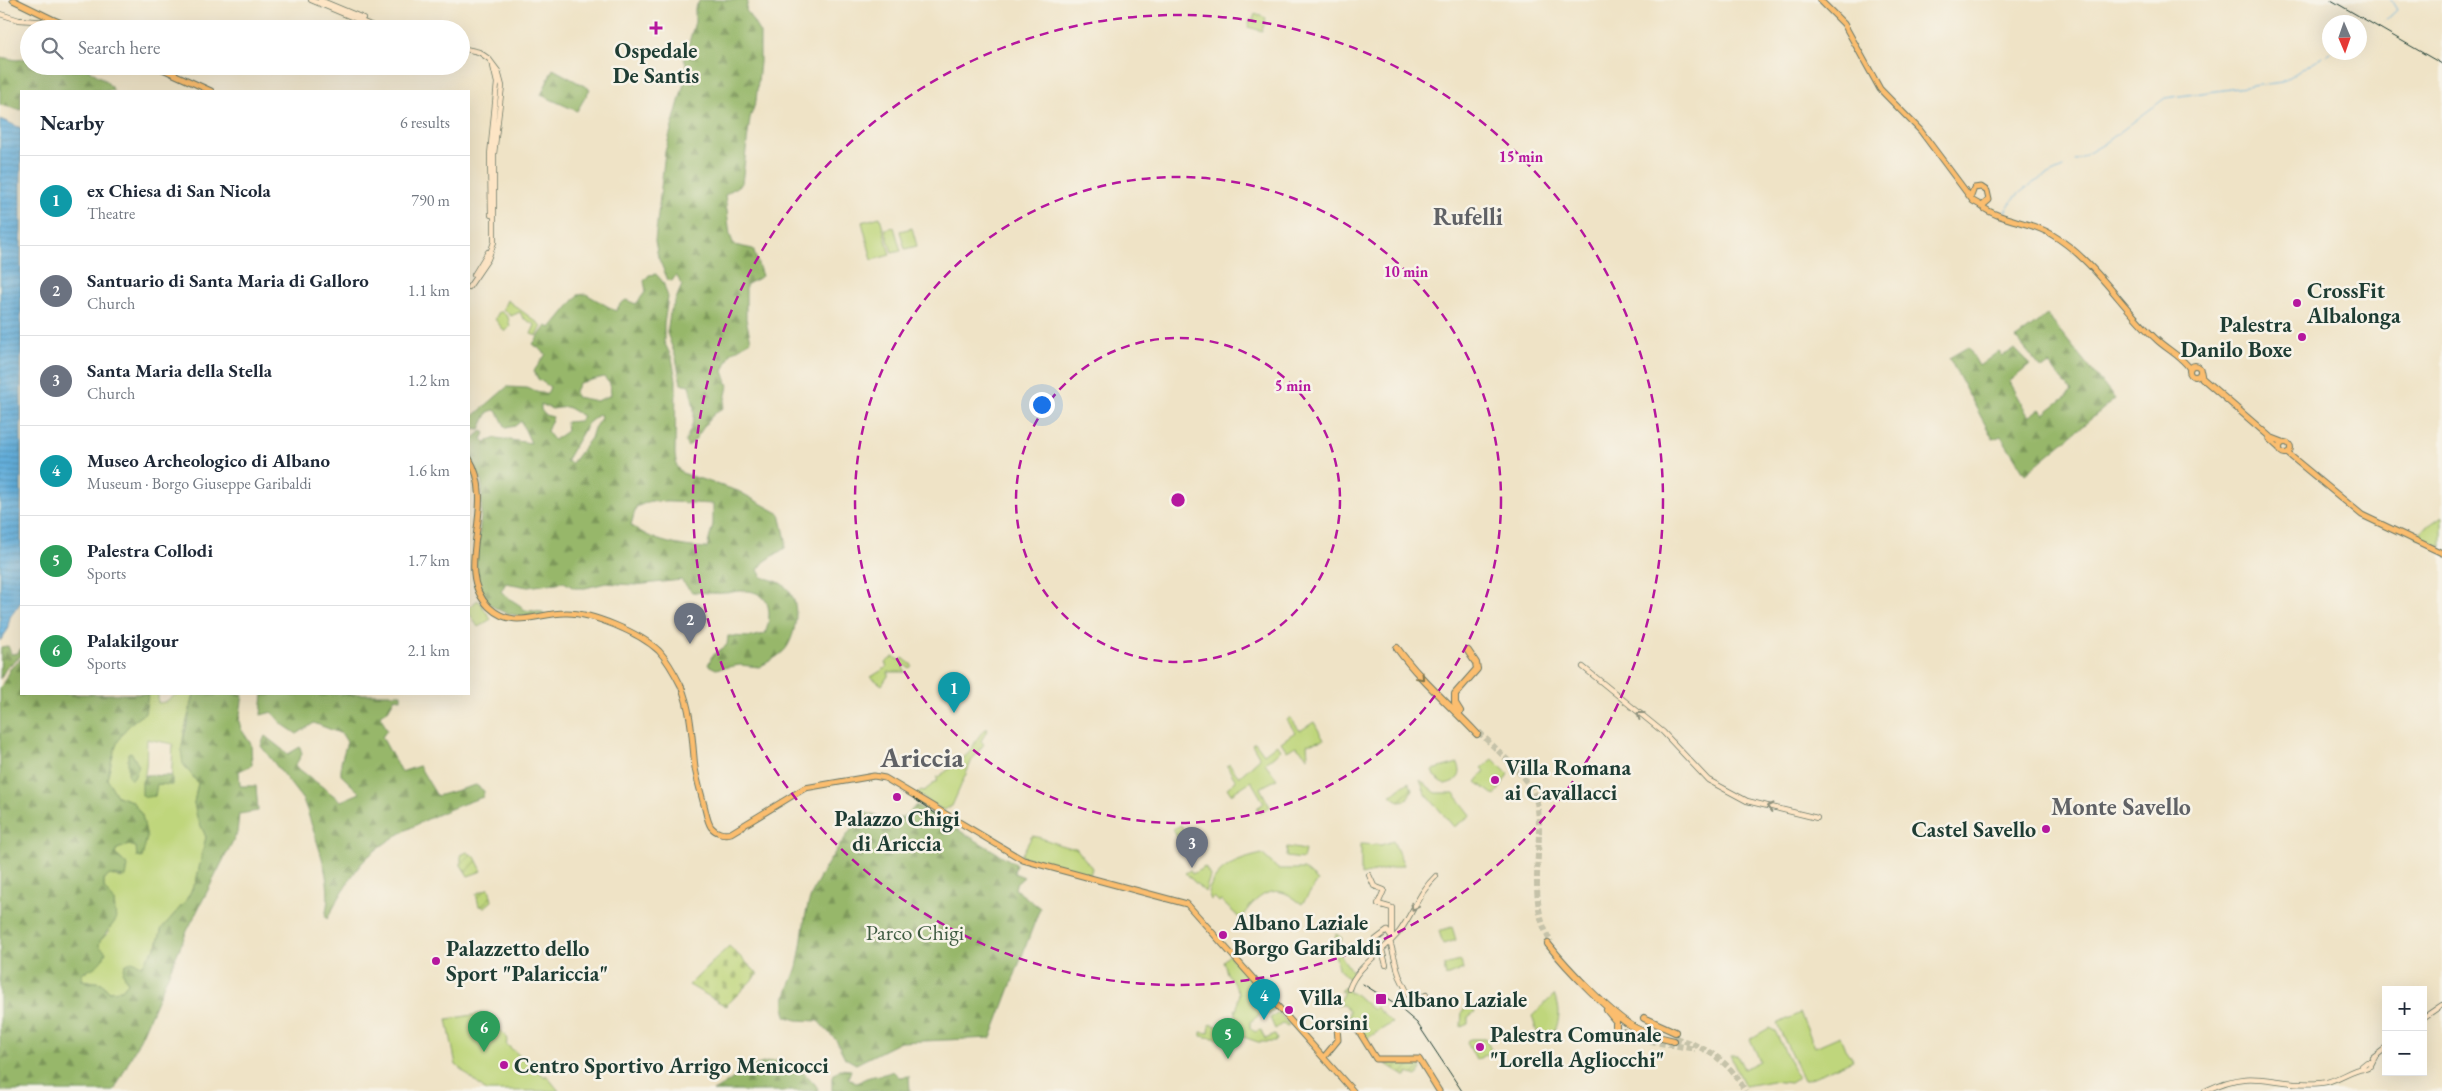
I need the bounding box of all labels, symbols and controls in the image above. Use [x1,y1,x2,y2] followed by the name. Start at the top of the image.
[2322,15,2367,60] north arrow
[20,20,470,75] search box
[649,21,663,35] marker: Ospedale De Santis
[38,34,66,62] icon: search
[78,35,160,60] text: Search here
[613,36,699,90] place label: Ospedale De Santis
[40,109,104,136] text: Nearby
[400,112,450,133] text: 6 results
[1499,147,1544,166] text: 15 min
[87,178,271,203] text: ex Chiesa di San Nicola
[52,190,60,211] text: 1
[411,190,450,211] text: 790 m
[1433,201,1503,232] district label: Rufelli
[87,203,135,224] text: Theatre
[1384,262,1429,281] text: 10 min
[87,268,369,293] text: Santuario di Santa Maria di Galloro
[2306,276,2401,330] place label: CrossFit Albalonga
[52,280,60,301] text: 2
[408,280,450,301] text: 1.1 km
[87,293,135,314] text: Church
[2291,297,2303,309] marker: CrossFit Albalonga
[2180,310,2292,364] place label: Palestra Danilo Boxe
[2296,331,2308,343] marker: Palestra Danilo Boxe
[87,358,272,383] text: Santa Maria della Stella
[52,370,60,391] text: 3
[408,370,450,391] text: 1.2 km
[1275,376,1312,395] text: 5 min
[87,383,135,404] text: Church
[1029,392,1055,418] your location
[87,448,330,473] text: Museo Archeologico di Albano
[52,460,60,481] text: 4
[408,460,450,481] text: 1.6 km
[87,473,311,494] text: Museum · Borgo Giuseppe Garibaldi
[1169,491,1187,509] centre of rings
[87,538,213,563] text: Palestra Collodi
[52,550,60,571] text: 5
[408,550,450,571] text: 1.7 km
[87,563,126,584] text: Sports
[674,603,706,644] pin: 2
[87,628,179,653] text: Palakilgour
[52,640,60,661] text: 6
[408,640,450,661] text: 2.1 km
[87,653,126,674] text: Sports
[1415,671,1424,680] one-way arrow
[938,672,970,713] pin: 1
[1636,712,1646,721] one-way arrow
[879,739,964,775] district label: Ariccia
[1505,753,1631,807] place label: Villa Romana ai Cavallacci
[1489,774,1501,786] marker: Villa Romana ai Cavallacci
[891,791,903,803] marker: Palazzo Chigi di Ariccia
[2051,791,2191,822] district label: Monte Savello
[1765,802,1774,813] one-way arrow
[834,804,960,858] place label: Palazzo Chigi di Ariccia
[1912,815,2036,844] place label: Castel Savello
[2040,823,2052,835] marker: Castel Savello
[1176,827,1208,868] pin: 3
[1410,901,1420,910] one-way arrow
[1232,908,1382,962] place label: Albano Laziale Borgo Garibaldi
[866,918,964,947] park label: Parco Chigi
[1217,929,1229,941] marker: Albano Laziale Borgo Garibaldi
[446,934,608,988] place label: Palazzetto dello Sport "Palariccia"
[430,955,442,967] marker: Palazzetto dello Sport "Palariccia"
[1248,979,1280,1020] pin: 4
[1299,983,1369,1037] place label: Villa Corsini
[1391,985,1527,1014] place label: Albano Laziale
[2382,986,2427,1076] map controls
[2382,986,2427,1031] button: +
[1374,992,1388,1006] marker: Albano Laziale
[1283,1004,1295,1016] marker: Villa Corsini
[468,1011,500,1052] pin: 6
[1212,1018,1244,1059] pin: 5
[1490,1020,1665,1074] place label: Palestra Comunale "Lorella Agliocchi"
[2382,1031,2427,1076] button: −
[1474,1041,1486,1053] marker: Palestra Comunale "Lorella Agliocchi"
[514,1051,829,1080] place label: Centro Sportivo Arrigo Menicocci
[498,1059,510,1071] marker: Centro Sportivo Arrigo Menicocci

